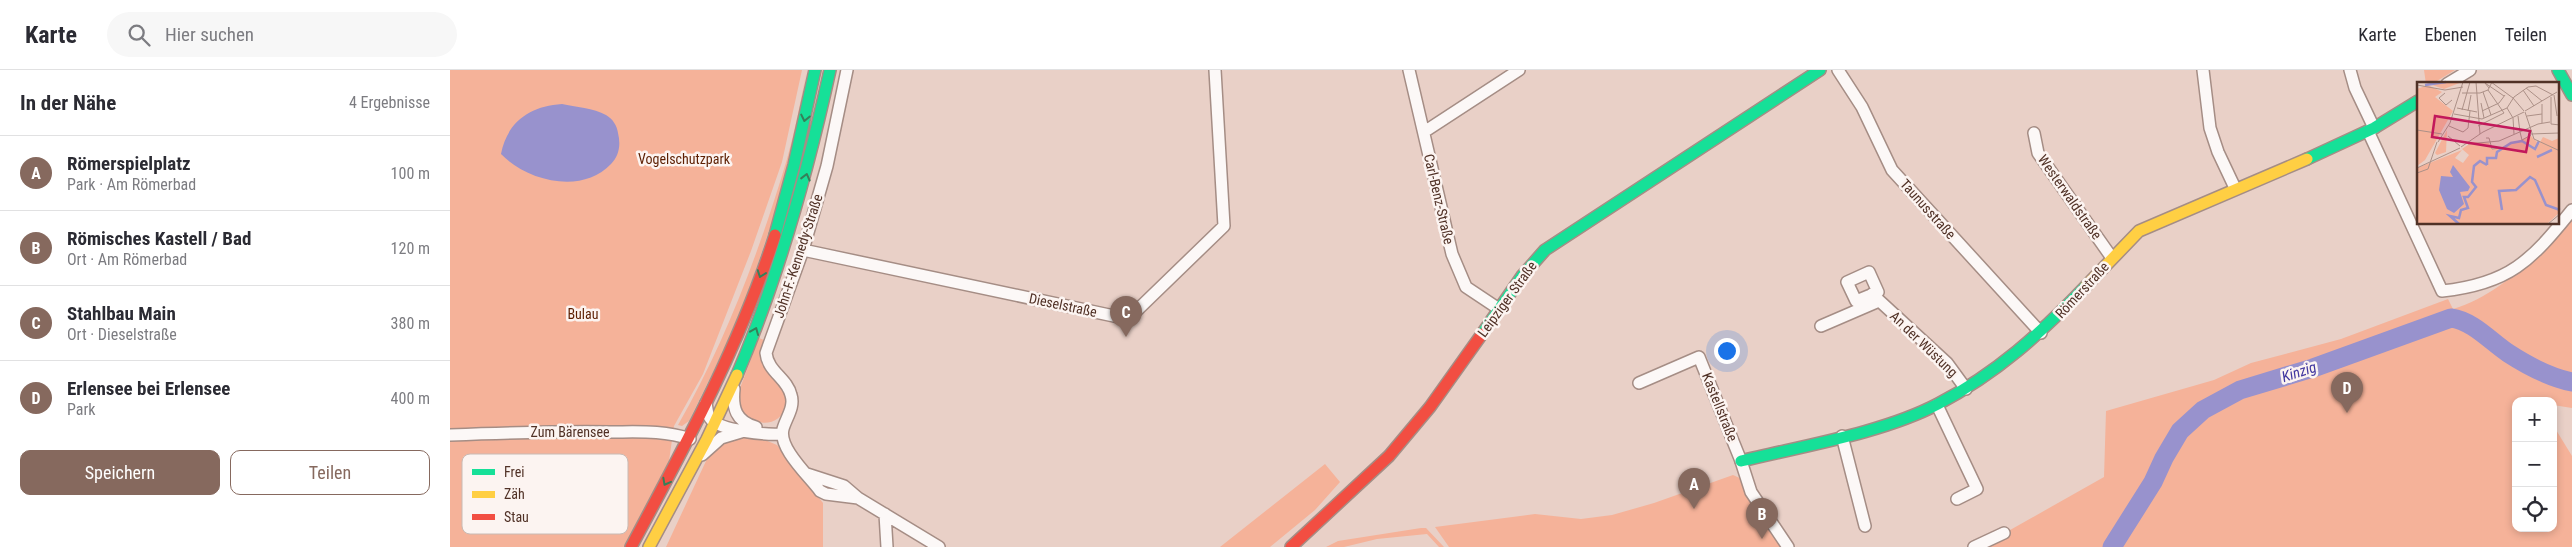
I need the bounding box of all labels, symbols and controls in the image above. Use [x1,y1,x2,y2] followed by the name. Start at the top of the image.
[107,12,457,57] search box
[25,21,77,49] text: Karte
[125,21,153,49] icon: search
[165,23,254,46] text: Hier suchen
[2358,24,2397,45] text: Karte
[2425,24,2477,45] text: Ebenen
[2505,24,2547,45] text: Teilen
[2417,82,2560,225] inset map
[20,91,116,115] text: In der Nähe
[349,93,430,112] text: 4 Ergebnisse
[801,113,811,122] one-way arrow
[638,151,731,167] park label: Vogelschutzpark
[67,152,191,175] text: Römerspielplatz
[1421,152,1457,246] street label: Carl-Benz-Straße
[2035,152,2105,243] street label: Westerwaldstraße
[31,164,41,183] text: A
[391,164,430,183] text: 100 m
[800,173,811,182] one-way arrow
[67,175,196,194] text: Park · Am Römerbad
[1897,176,1959,243] street label: Taunusstraße
[770,192,826,320] street label: John-F.-Kennedy-Straße
[67,227,251,250] text: Römisches Kastell / Bad
[32,239,40,258] text: B
[391,239,430,258] text: 120 m
[67,250,187,269] text: Ort · Am Römerbad
[1474,258,1540,340] street label: Leipziger Straße
[2052,258,2112,321] street label: Römerstraße
[757,269,767,278] one-way arrow
[1028,290,1099,320] street label: Dieselstraße
[1110,296,1142,337] pin: C
[67,302,176,325] text: Stahlbau Main
[567,306,599,322] park label: Bulau
[1887,308,1961,380] street label: An der Wüstung
[31,314,41,333] text: C
[391,314,430,333] text: 380 m
[67,325,177,344] text: Ort · Dieselstraße
[749,327,759,336] one-way arrow
[1714,338,1740,364] your location
[2279,358,2319,386] water label: Kinzig
[1699,370,1741,444] street label: Kastellstraße
[2331,372,2363,413] pin: D
[67,377,230,400] text: Erlensee bei Erlensee
[31,389,41,408] text: D
[391,389,430,408] text: 400 m
[2512,397,2557,532] map controls
[2512,397,2557,442] button: +
[67,400,96,419] text: Park
[530,424,610,440] street label: Zum Bärensee
[2512,442,2557,487] button: −
[20,450,220,495] button: Speichern
[230,450,430,495] button: Teilen
[462,454,628,534] legend
[504,464,524,480] text: Frei
[1678,468,1710,509] pin: A
[663,477,673,486] one-way arrow
[504,486,525,502] text: Zäh
[2512,487,2557,532] button: locate
[1746,498,1778,539] pin: B
[504,509,529,525] text: Stau

